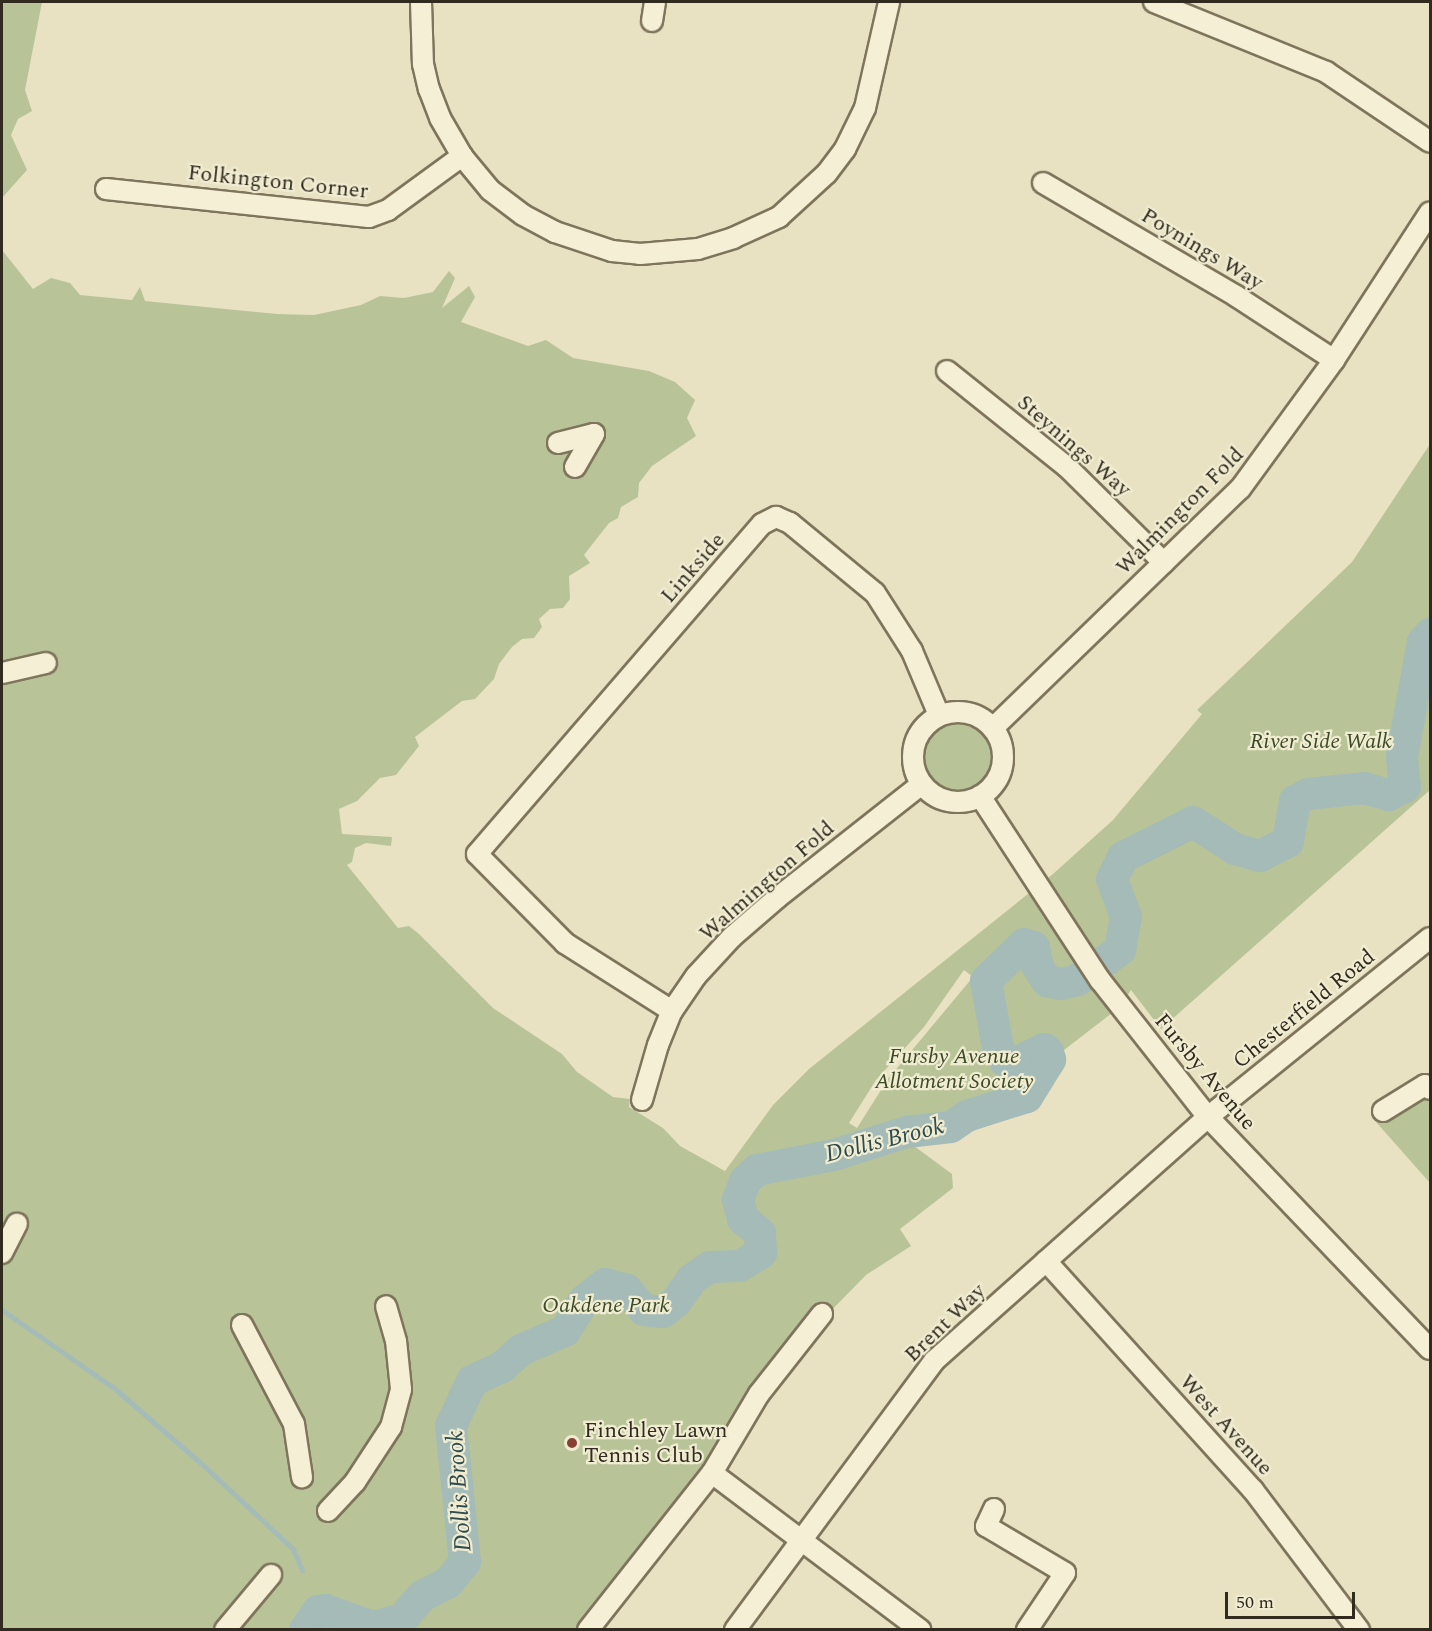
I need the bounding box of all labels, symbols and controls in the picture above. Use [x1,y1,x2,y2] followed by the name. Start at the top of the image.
[186,159,370,205] street label: Folkington Corner
[1136,202,1268,296] street label: Poynings Way
[1012,389,1136,503] street label: Steynings Way
[1111,442,1249,580] street label: Walmington Fold
[655,527,731,609] street label: Linkside
[1250,729,1392,755] park label: River Side Walk
[694,815,840,947] street label: Walmington Fold
[1228,944,1380,1074] street label: Chesterfield Road
[1148,1008,1262,1136] street label: Fursby Avenue
[875,1043,1033,1094] park label: Fursby Avenue Allotment Society
[823,1112,947,1170] water label: Dollis Brook
[899,1278,991,1368] street label: Brent Way
[542,1293,670,1319] park label: Oakdene Park
[1174,1369,1278,1481] street label: West Avenue
[584,1417,728,1468] place label: Finchley Lawn Tennis Club
[441,1429,479,1553] water label: Dollis Brook
[565,1436,579,1450] marker: Finchley Lawn Tennis Club
[1228,1580,1358,1618] scale bar
[1236,1589,1274,1616] text: 50 m

